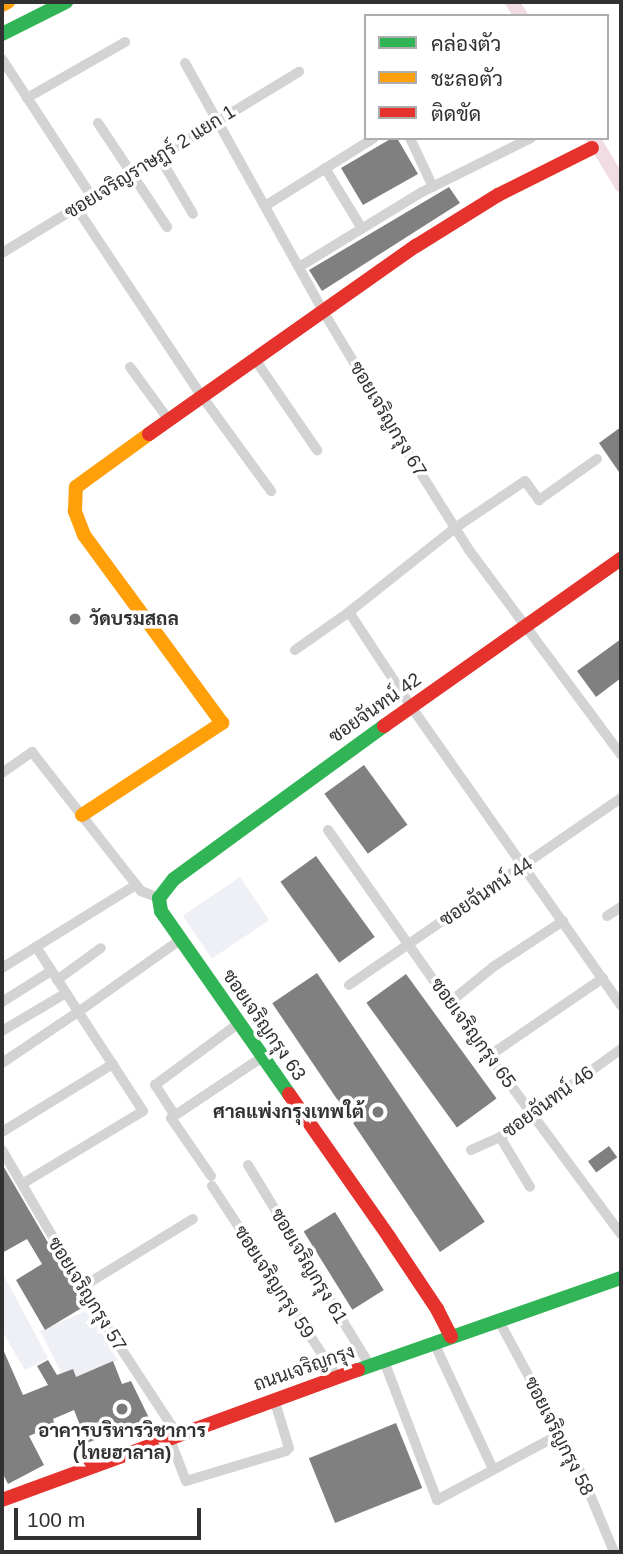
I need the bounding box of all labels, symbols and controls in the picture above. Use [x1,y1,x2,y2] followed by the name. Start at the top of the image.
[364,14,609,140] legend
[431,32,501,55] text: คล่องตัว
[431,67,503,90] text: ชะลอตัว
[60,100,240,224] street label: ซอยเจริญราษฎร์ 2 แยก 1
[431,102,481,125] text: ติดขัด
[345,357,431,481] street label: ซอยเจริญกรุง 67
[89,608,179,630] place label: วัดบรมสถล
[67,611,83,627] marker: วัดบรมสถล
[324,668,426,748] street label: ซอยจันทน์ 42
[435,853,537,931] street label: ซอยจันทน์ 44
[217,965,311,1085] street label: ซอยเจริญกรุง 63
[425,974,521,1092] street label: ซอยเจริญกรุง 65
[498,1061,598,1143] street label: ซอยจันทน์ 46
[213,1101,364,1123] place label: ศาลแพ่งกรุงเทพใต้
[370,1104,386,1120] marker: ศาลแพ่งกรุงเทพใต้
[266,1204,352,1328] street label: ซอยเจริญกรุง 61
[229,1221,319,1343] street label: ซอยเจริญกรุง 59
[43,1233,131,1355] street label: ซอยเจริญกรุง 57
[250,1340,358,1396] street label: ถนนเจริญกรุง
[519,1373,599,1499] street label: ซอยเจริญกรุง 58
[114,1401,130,1417] marker: อาคารบริหารวิชาการ (ไทยฮาลาล)
[38,1420,206,1464] place label: อาคารบริหารวิชาการ (ไทยฮาลาล)
[18,1494,205,1538] scale bar
[27,1508,85,1531] text: 100 m

